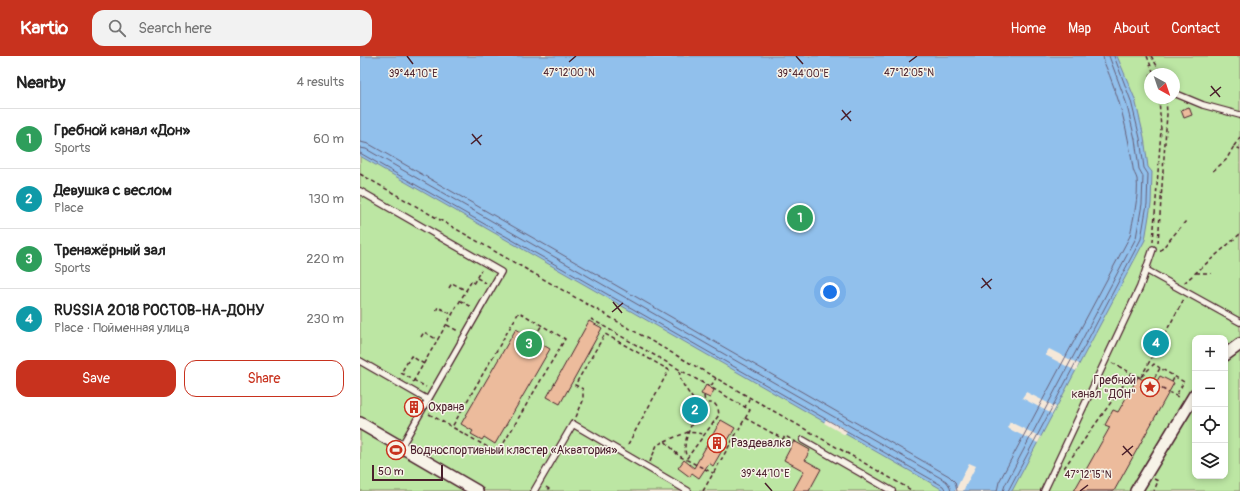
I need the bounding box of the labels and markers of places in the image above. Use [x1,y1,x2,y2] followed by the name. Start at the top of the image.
[787,203,813,233] pin: 1
[1143,328,1169,358] pin: 4
[516,329,542,359] pin: 3
[1072,373,1136,402] place label: Гребной канал "ДОН"
[1139,376,1161,398] place icon: Гребной канал "ДОН"
[682,395,708,425] pin: 2
[403,396,425,418] building icon: Охрана
[428,400,465,415] place label: Охрана
[706,432,728,454] building icon: Раздевалка
[731,436,791,451] place label: Раздевалка
[385,439,407,461] sports icon: Водноспортивный кластер «Акватория»
[410,443,617,458] place label: Водноспортивный кластер «Акватория»

